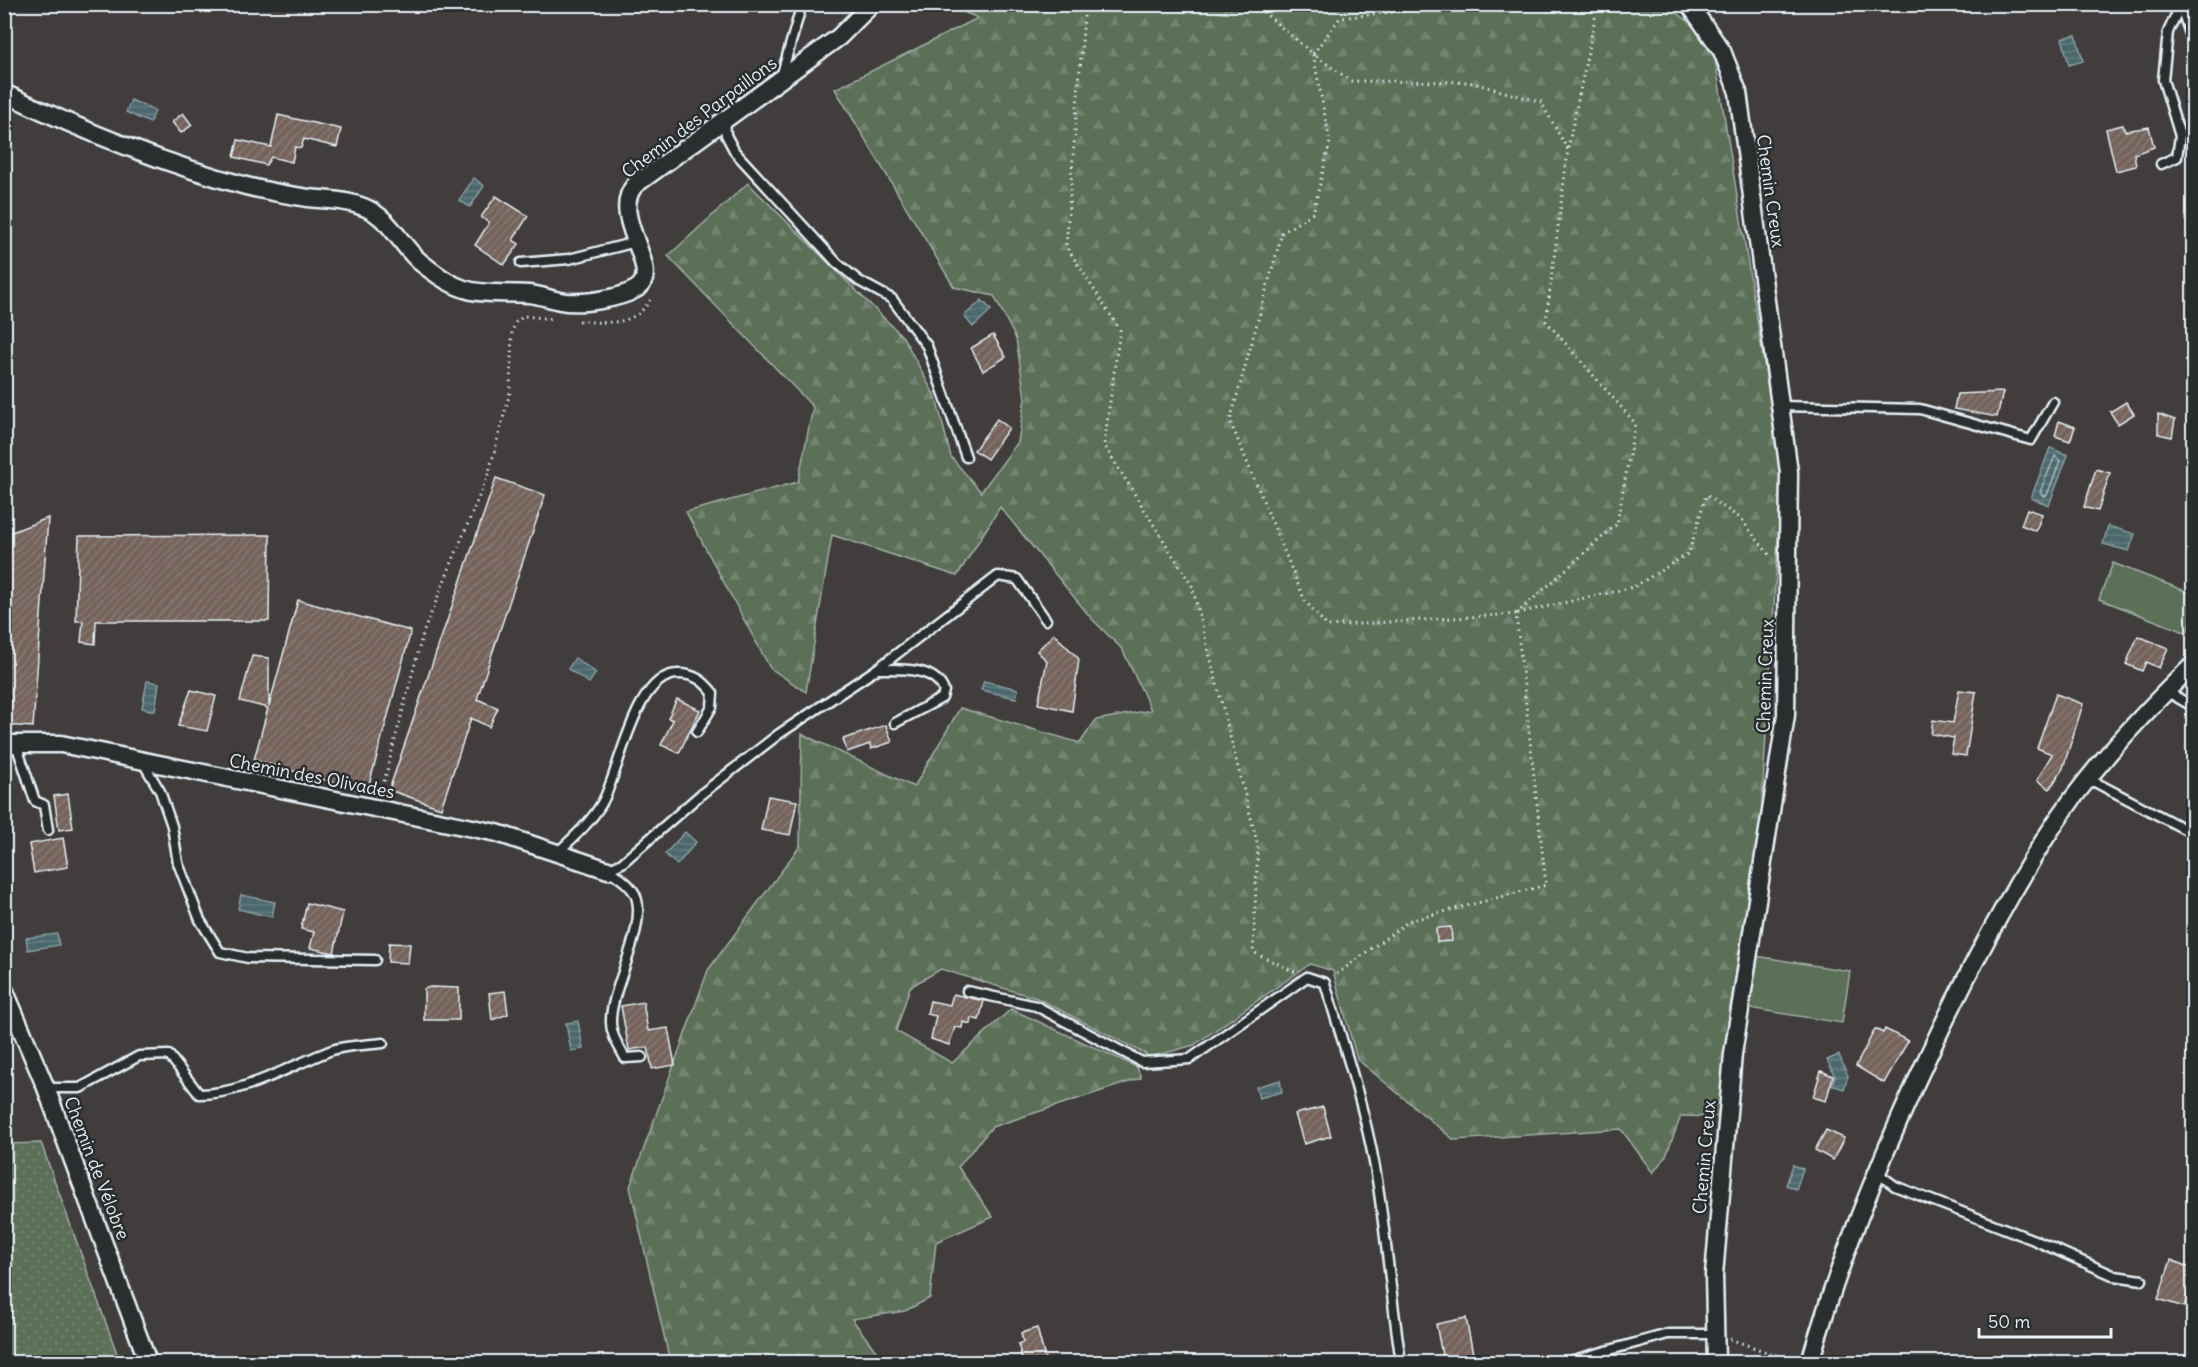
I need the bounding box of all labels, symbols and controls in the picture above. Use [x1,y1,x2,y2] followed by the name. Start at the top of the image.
[617,51,781,183] street label: Chemin des Parpaillons
[1752,133,1790,249] street label: Chemin Creux
[1752,618,1778,733] street label: Chemin Creux
[227,749,397,803] street label: Chemin des Olivades
[59,1093,135,1243] street label: Chemin de Vélobre
[1688,1099,1720,1215] street label: Chemin Creux
[1979,1301,2111,1339] scale bar
[1988,1310,2030,1333] text: 50 m

